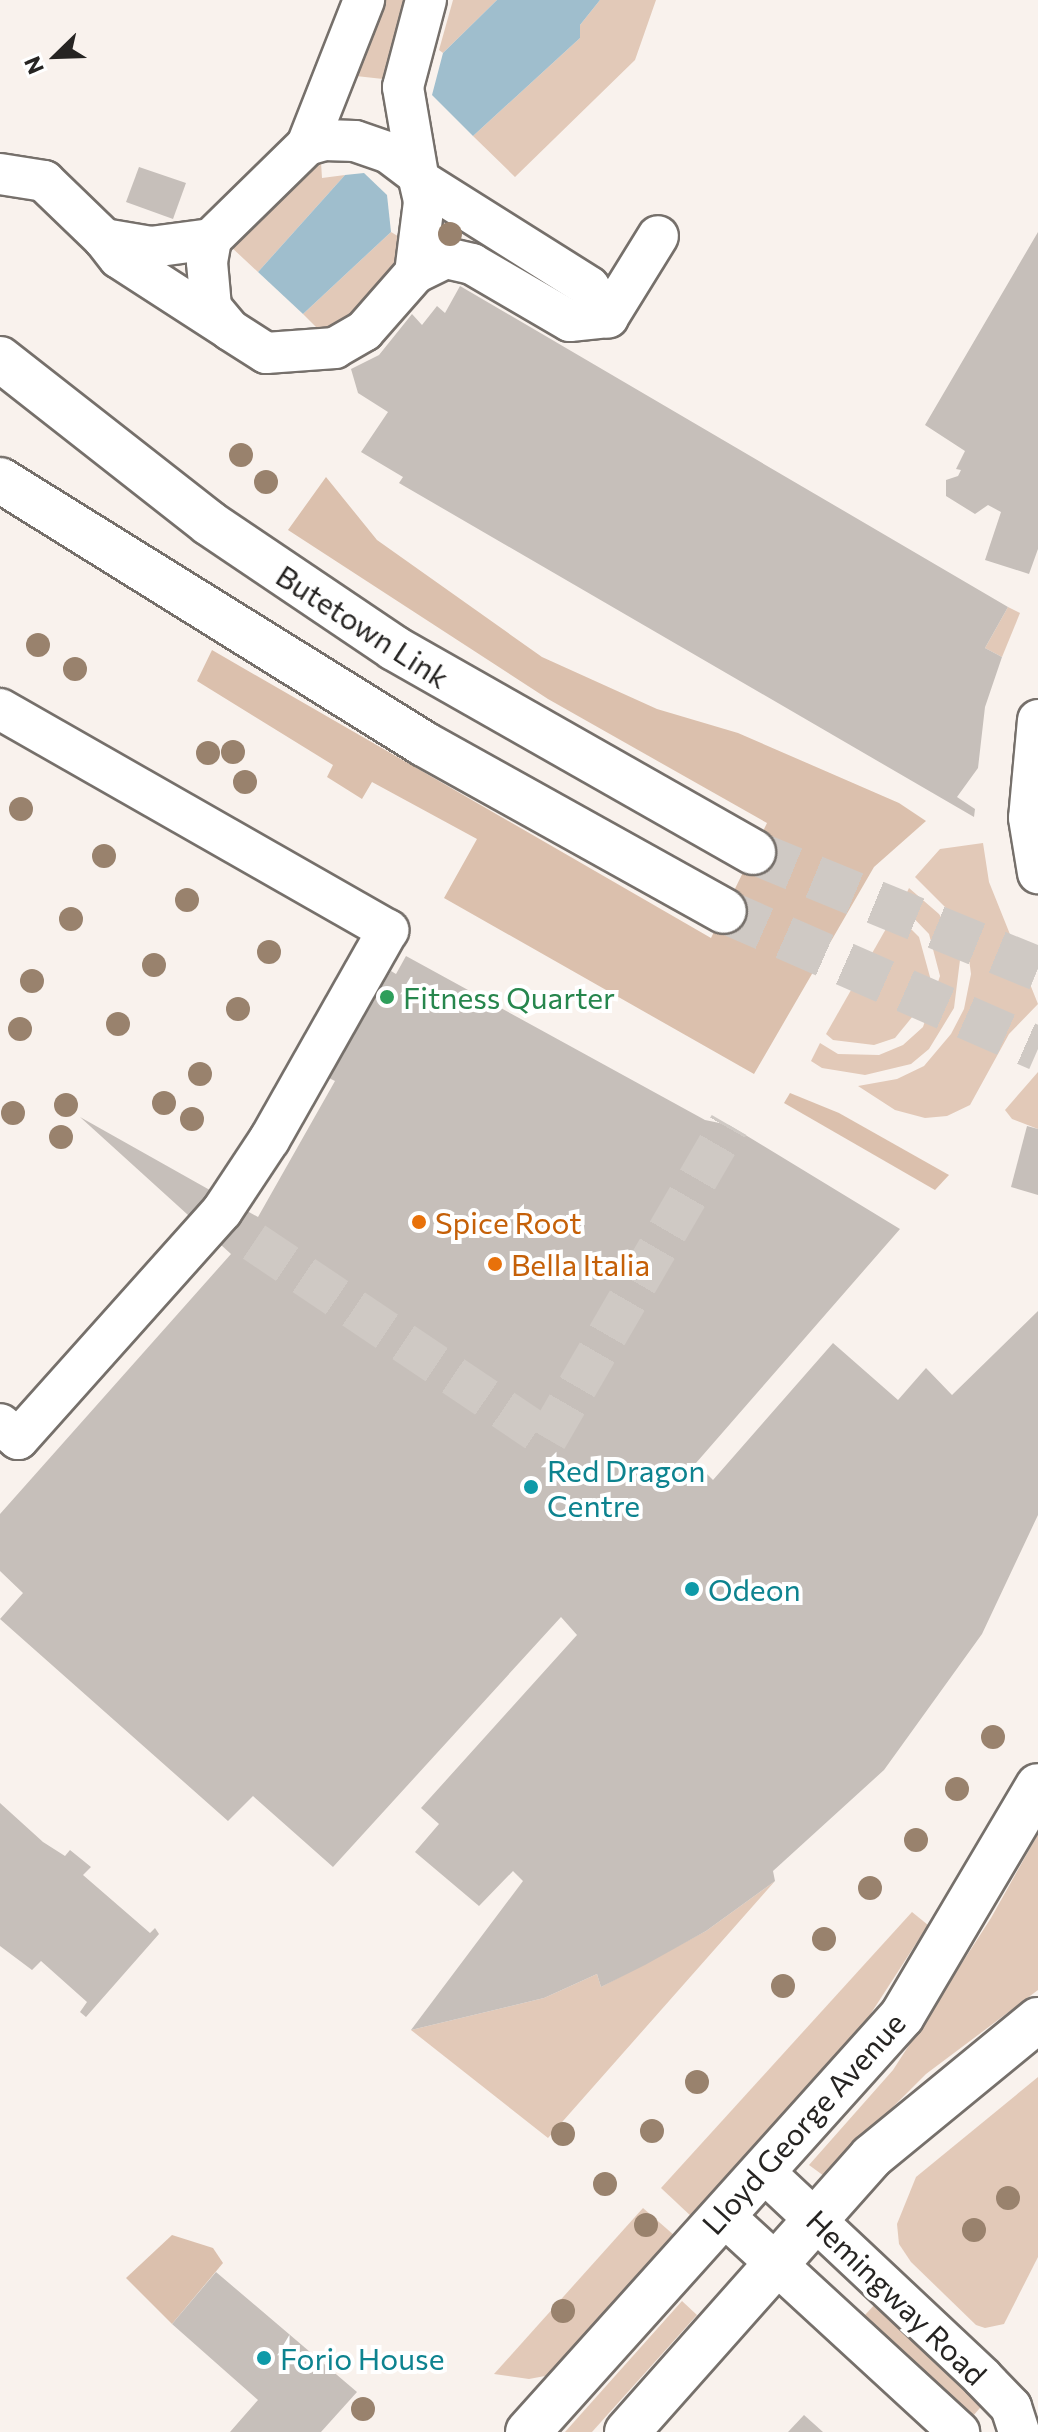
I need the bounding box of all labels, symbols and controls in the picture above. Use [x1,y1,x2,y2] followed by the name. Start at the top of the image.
[16,16,96,96] north arrow
[18,53,49,78] text: N
[270,557,456,695] street label: Butetown Link
[403,979,615,1015] place label: Fitness Quarter
[378,988,396,1006] marker: Fitness Quarter
[435,1204,582,1240] place label: Spice Root
[410,1213,428,1231] marker: Spice Root
[511,1246,650,1282] place label: Bella Italia
[486,1255,504,1273] marker: Bella Italia
[547,1452,706,1522] place label: Red Dragon Centre
[522,1478,540,1496] marker: Red Dragon Centre
[708,1571,801,1607] place label: Odeon
[683,1580,701,1598] marker: Odeon
[694,2005,912,2241] street label: Lloyd George Avenue
[800,2202,994,2392] street label: Hemingway Road
[280,2340,444,2376] place label: Forio House
[255,2349,273,2367] marker: Forio House

